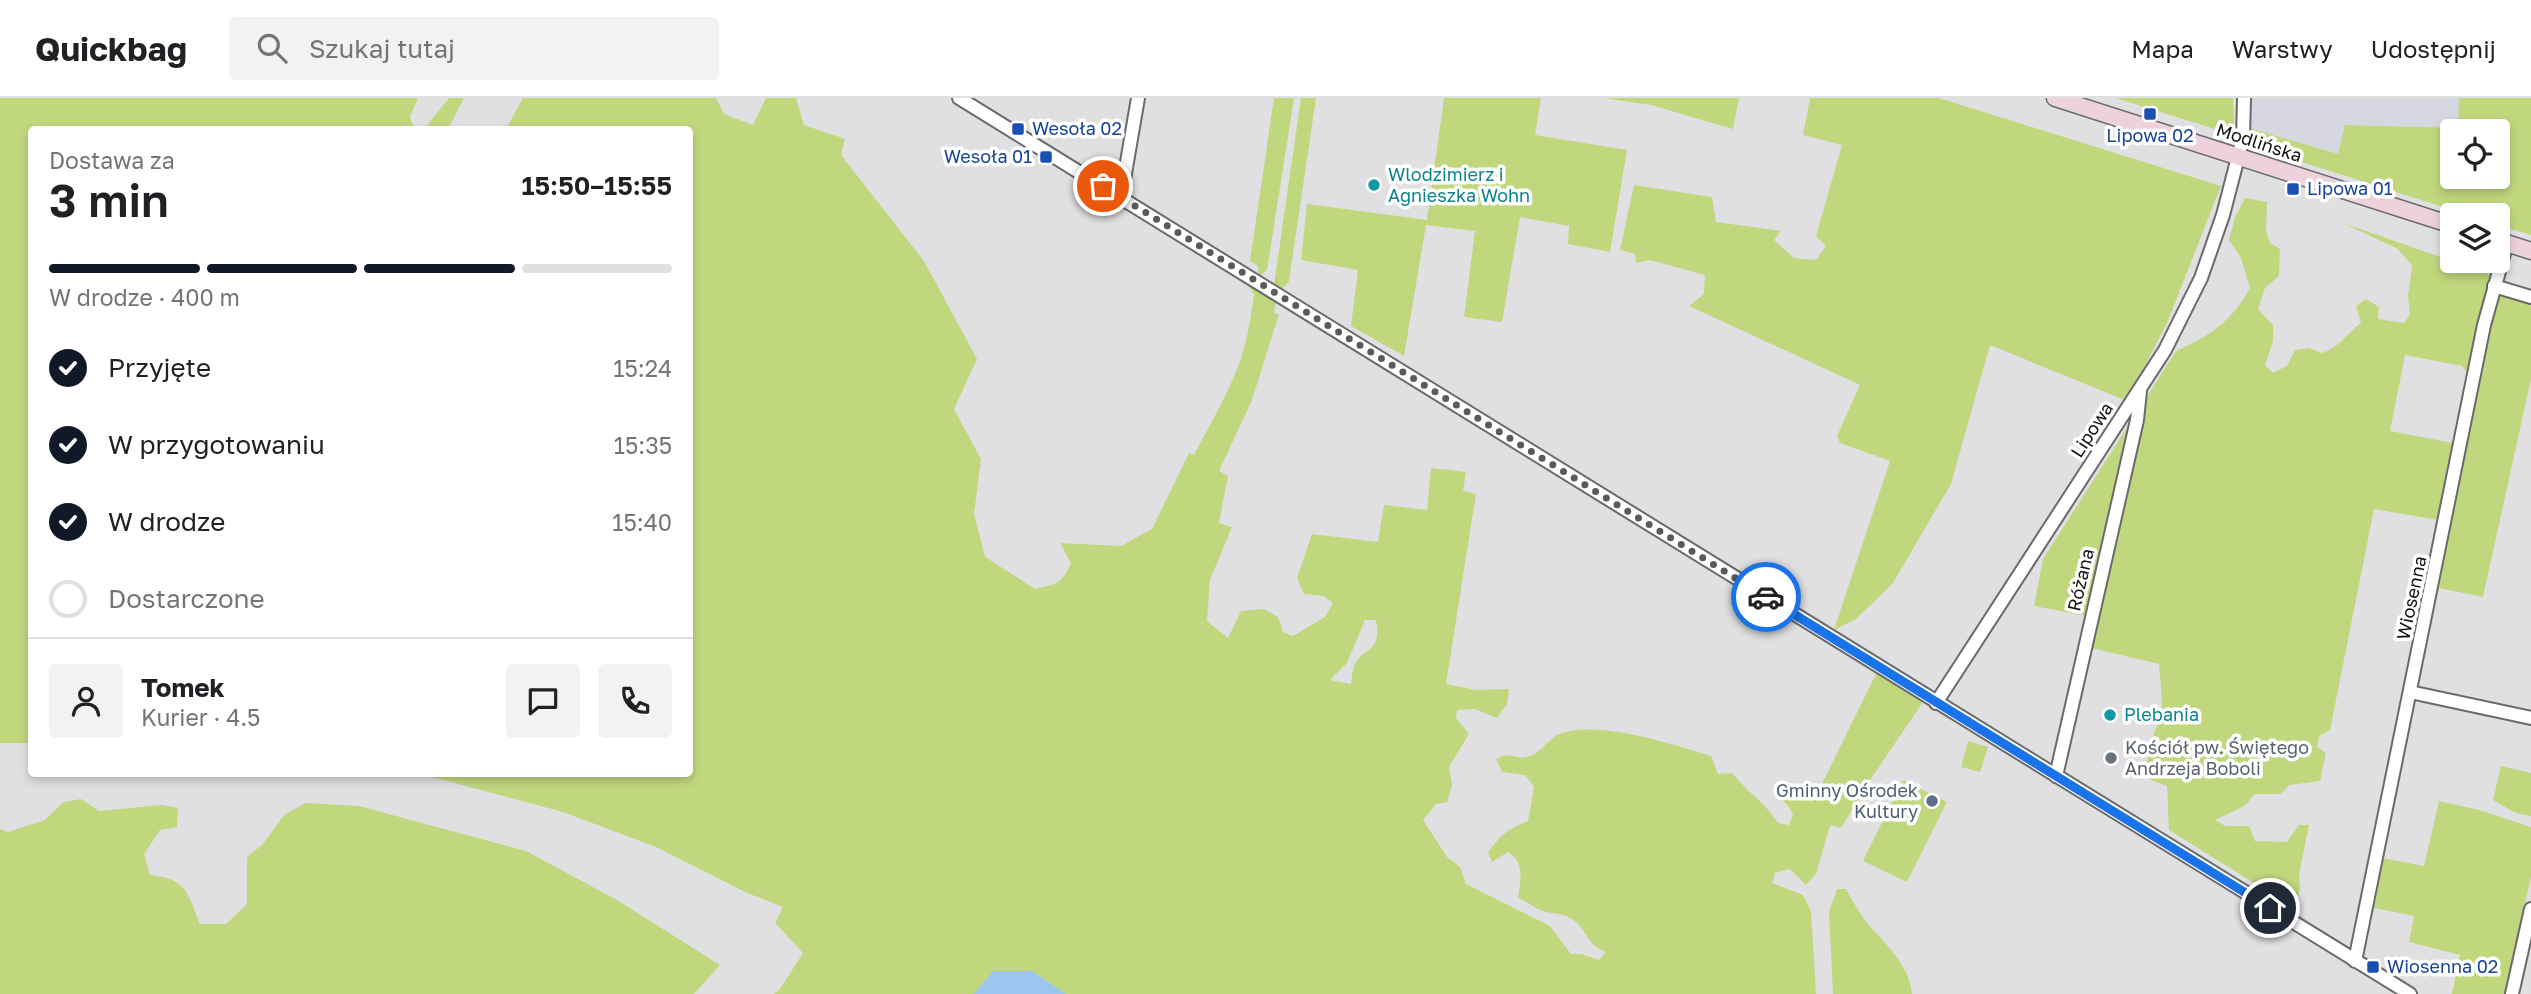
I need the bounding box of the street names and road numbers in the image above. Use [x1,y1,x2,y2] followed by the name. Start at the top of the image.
[2214,118,2305,166] street label: Modlińska
[2065,398,2117,461] street label: Lipowa
[2062,546,2098,613] street label: Różana
[2391,554,2431,642] street label: Wiosenna

